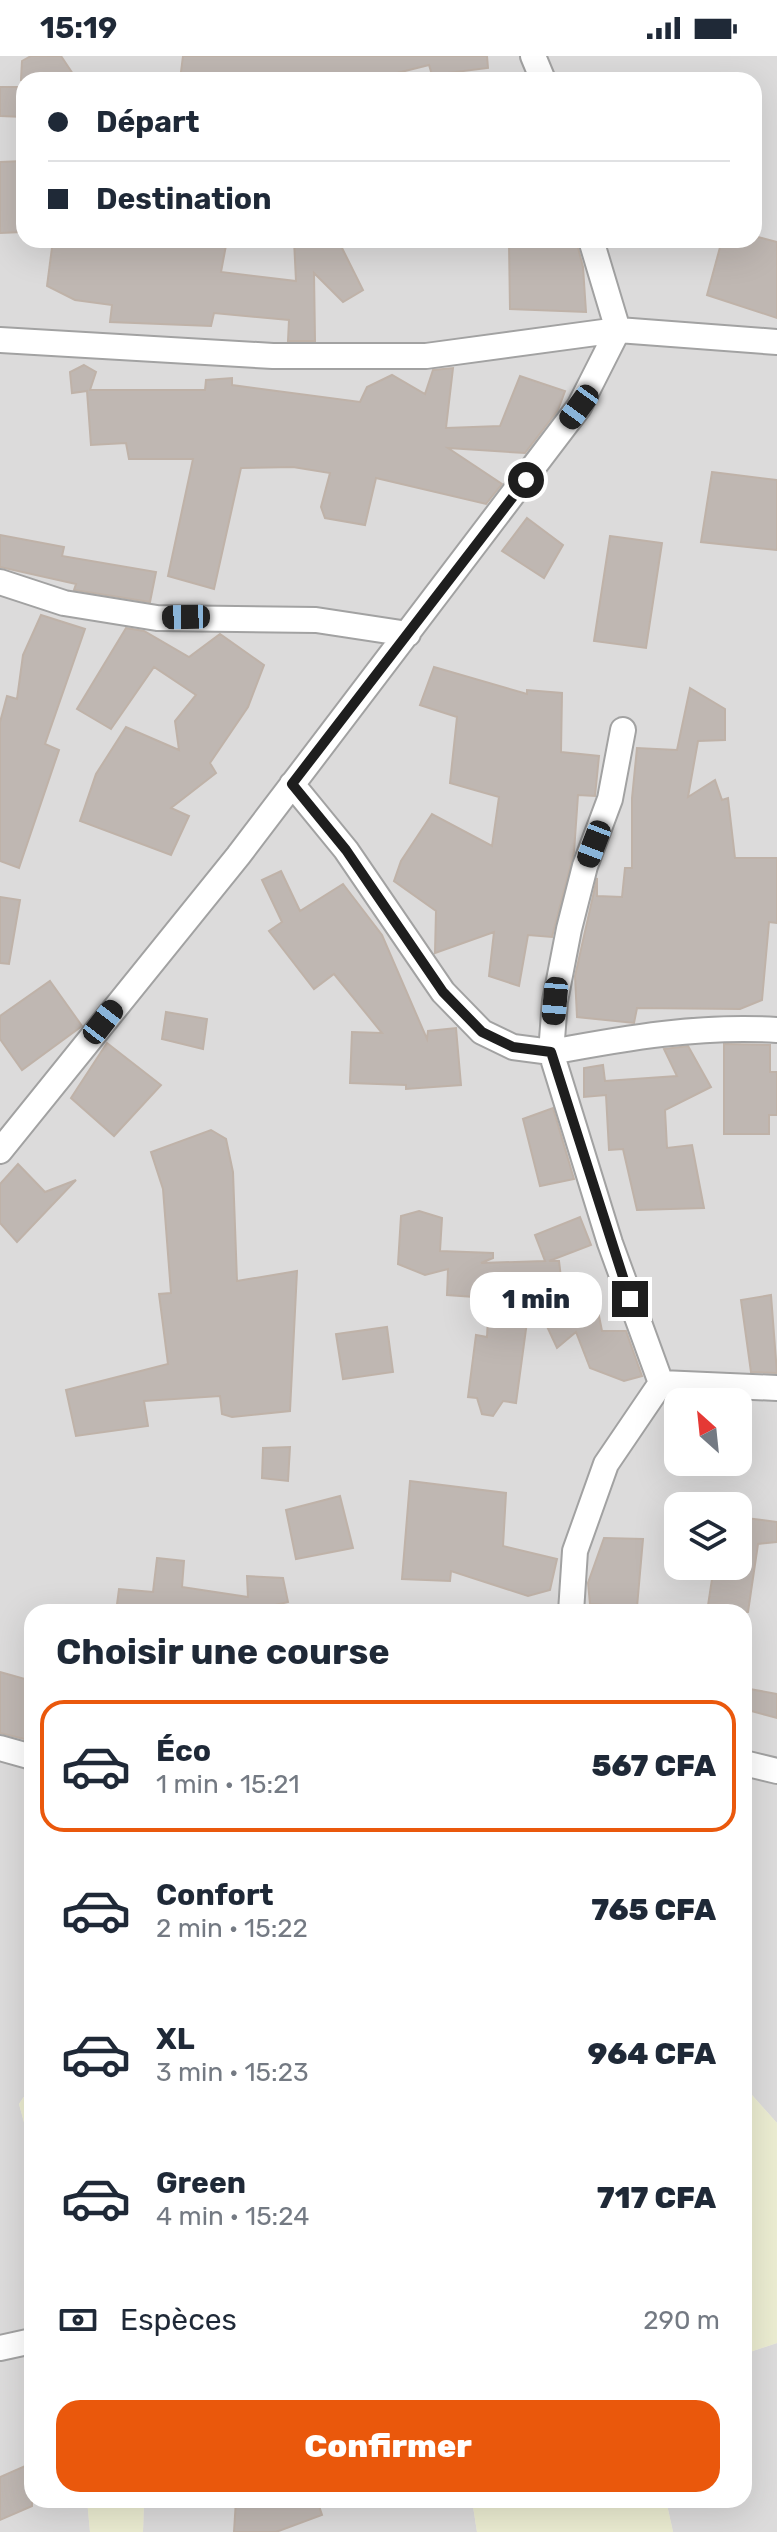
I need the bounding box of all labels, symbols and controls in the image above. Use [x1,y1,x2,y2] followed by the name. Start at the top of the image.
[40,10,117,46] text: 15:19
[96,104,200,140] text: Départ
[96,181,271,217] text: Destination
[555,381,603,433] car
[508,462,544,498] route start
[162,605,210,629] car
[574,817,614,871] car
[541,976,569,1026] car
[79,996,127,1048] car
[470,1271,602,1327] callout: 1 min
[612,1281,648,1317] route end
[502,1284,570,1315] text: 1 min
[664,1388,752,1476] north arrow
[664,1388,752,1580] map controls
[664,1492,752,1580] button: layers
[56,1630,390,1673] text: Choisir une course
[60,1730,132,1802] icon: car
[156,1733,211,1769] text: Éco
[591,1748,716,1784] text: 567 CFA
[156,1769,300,1800] text: 1 min · 15:21
[60,1874,132,1946] icon: car
[156,1877,274,1913] text: Confort
[591,1892,716,1928] text: 765 CFA
[156,1913,308,1944] text: 2 min · 15:22
[60,2018,132,2090] icon: car
[156,2021,195,2057] text: XL
[587,2036,716,2072] text: 964 CFA
[156,2057,309,2088] text: 3 min · 15:23
[60,2162,132,2234] icon: car
[156,2165,246,2201] text: Green
[597,2180,716,2216] text: 717 CFA
[156,2201,309,2232] text: 4 min · 15:24
[56,2298,100,2342] icon: cash
[120,2302,237,2338] text: Espèces
[643,2305,720,2336] text: 290 m
[56,2400,720,2492] button: Confirmer

